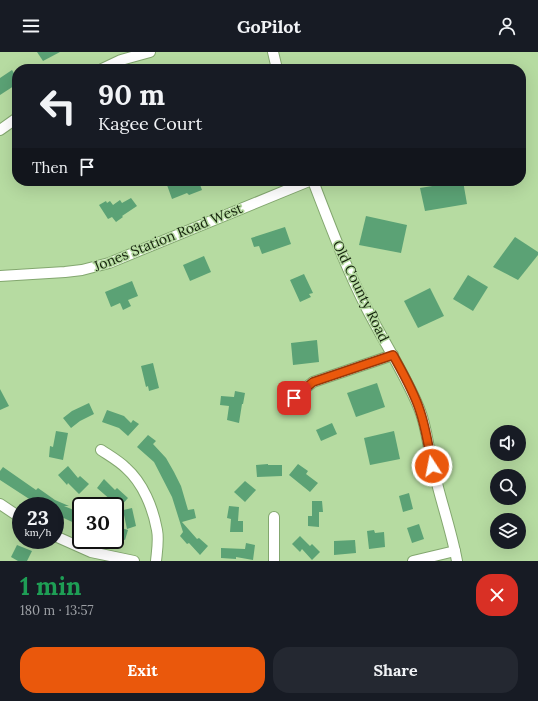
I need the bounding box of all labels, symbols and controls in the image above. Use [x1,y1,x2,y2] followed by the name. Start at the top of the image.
[20,15,42,37] icon: menu
[237,15,301,38] text: GoPilot
[496,15,518,37] icon: person
[98,77,165,113] text: 90 m
[32,80,84,132] icon: left
[98,112,202,135] text: Kagee Court
[76,156,98,178] icon: arrive
[32,158,68,177] text: Then
[90,199,246,275] street label: Jones Station Road West
[329,237,393,345] street label: Old County Road
[277,381,311,415] pin
[283,387,305,409] icon: arrive
[490,425,526,549] map controls
[490,425,526,461] button: sound
[411,445,453,487] position arrow
[490,469,526,505] button: search
[72,497,124,549] speed limit sign: 30
[27,505,49,530] text: 23
[490,513,526,549] button: layers
[24,526,52,539] text: km/h
[20,571,81,602] text: 1 min
[476,574,518,616] button: close
[20,602,94,619] text: 180 m · 13:57
[20,647,265,693] button: Exit
[273,647,518,693] button: Share

